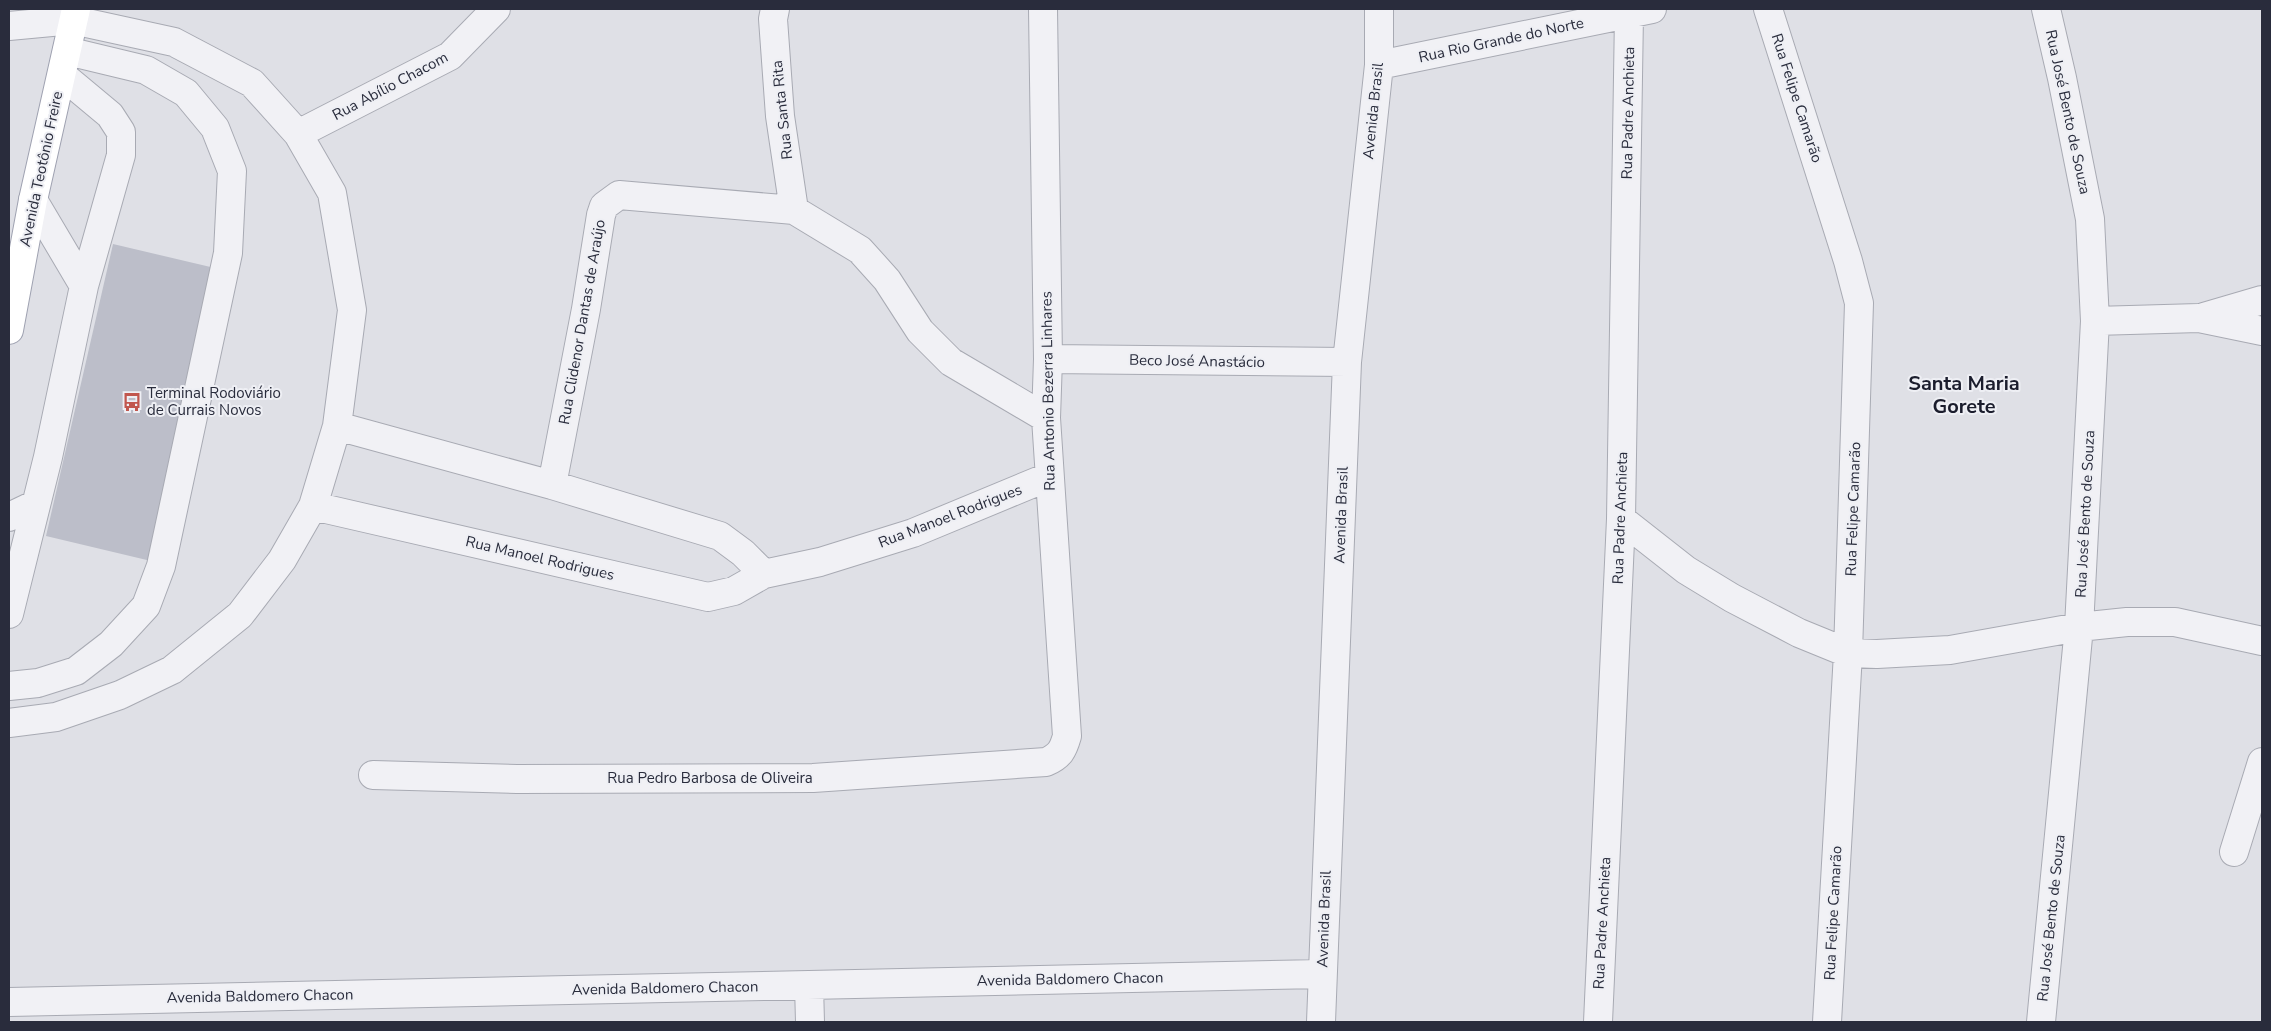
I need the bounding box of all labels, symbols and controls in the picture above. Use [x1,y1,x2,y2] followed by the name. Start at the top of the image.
[1417,13,1586,67] street label: Rua Rio Grande do Norte
[2041,28,2095,196] street label: Rua José Bento de Souza
[1767,31,1827,165] street label: Rua Felipe Camarão
[1617,46,1639,180] street label: Rua Padre Anchieta
[329,47,451,125] street label: Rua Abílio Chacom
[767,59,797,161] street label: Rua Santa Rita
[1358,61,1388,160] street label: Avenida Brasil
[15,89,67,249] street label: Avenida Teotônio Freire
[554,218,610,426] street label: Rua Clidenor Dantas de Araújo
[1036,291,1060,491] street label: Rua Antonio Bezerra Linhares
[1129,350,1265,372] street label: Beco José Anastácio
[1908,370,2020,420] district label: Santa Maria Gorete
[147,383,281,420] place label: Terminal Rodoviário de Currais Novos
[121,391,143,413] bus stop icon: Terminal Rodoviário de Currais Novos
[2071,430,2099,598] street label: Rua José Bento de Souza
[1841,441,1865,577] street label: Rua Felipe Camarão
[1608,451,1632,585] street label: Rua Padre Anchieta
[1329,466,1353,564] street label: Avenida Brasil
[875,479,1025,553] street label: Rua Manoel Rodrigues
[464,531,616,585] street label: Rua Manoel Rodrigues
[607,768,813,788] street label: Rua Pedro Barbosa de Oliveira
[2032,833,2070,1003] street label: Rua José Bento de Souza
[1819,845,1847,981] street label: Rua Felipe Camarão
[1589,856,1615,990] street label: Rua Padre Anchieta
[1312,870,1336,968] street label: Avenida Brasil
[976,967,1164,991] street label: Avenida Baldomero Chacon
[571,976,759,1000] street label: Avenida Baldomero Chacon
[166,984,354,1008] street label: Avenida Baldomero Chacon

